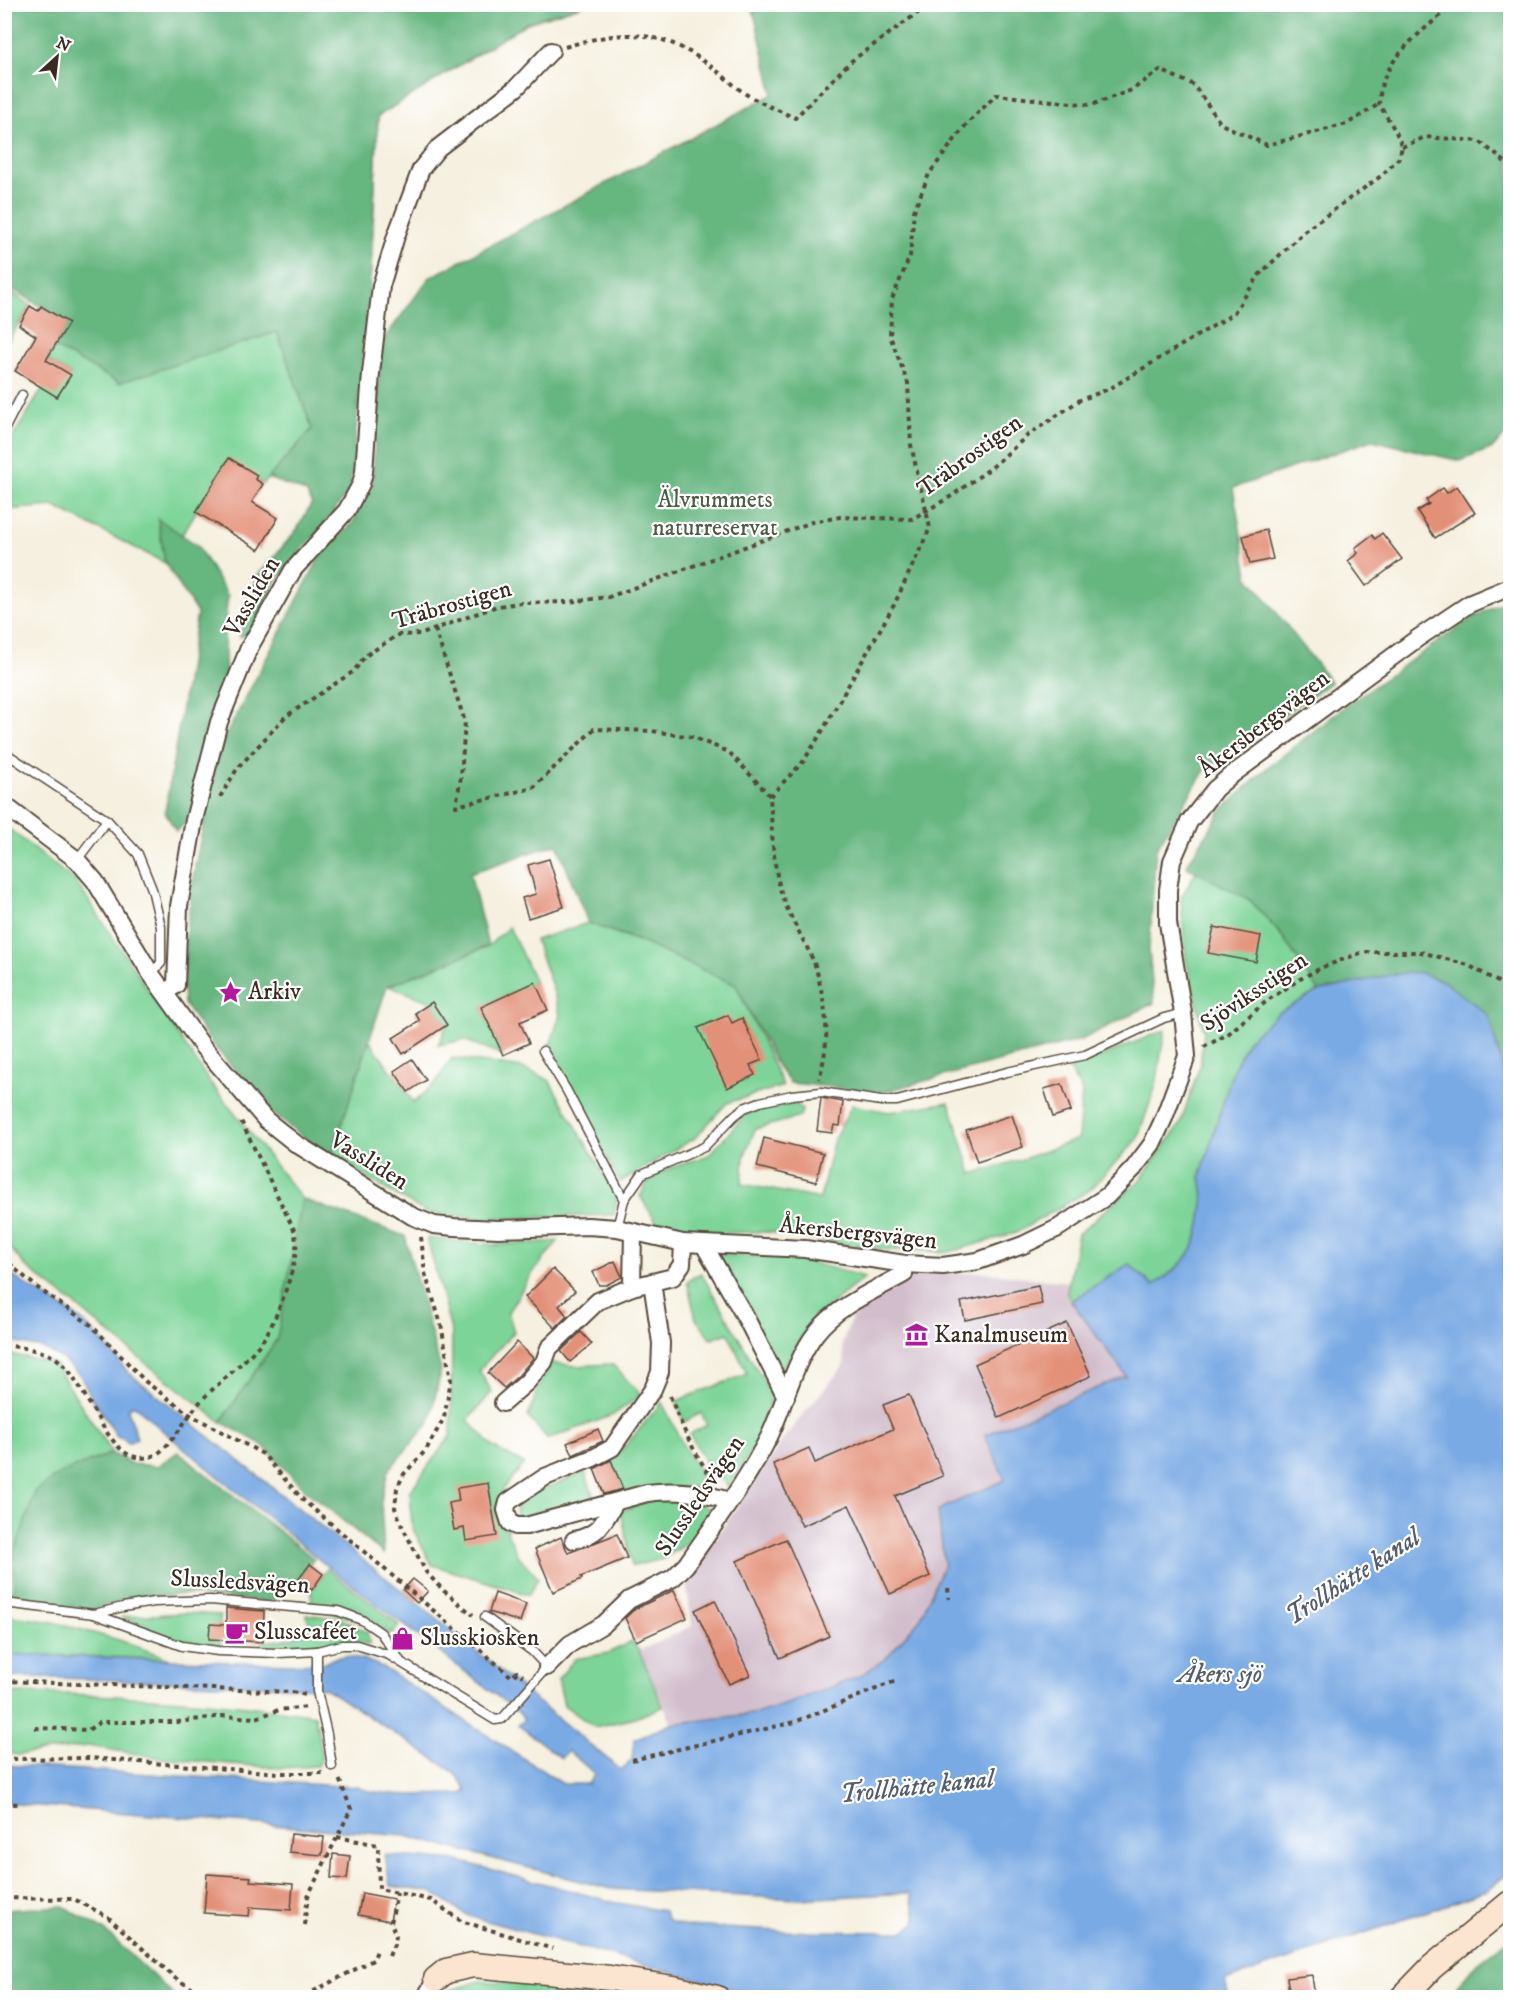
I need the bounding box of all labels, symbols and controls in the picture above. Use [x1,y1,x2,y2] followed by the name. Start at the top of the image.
[27,27,87,87] north arrow
[53,33,74,56] text: N
[912,408,1029,504] street label: Träbrostigen
[652,485,778,543] park label: Älvrummets naturreservat
[217,551,287,643] street label: Vassliden
[389,574,516,636] street label: Träbrostigen
[1192,662,1336,785] street label: Åkersbergsvägen
[1195,945,1314,1039] street label: Sjöviksstigen
[248,977,301,1007] place label: Arkiv
[217,979,243,1005] place icon: Arkiv
[323,1124,415,1197] street label: Vassliden
[778,1209,939,1256] street label: Åkersbergsvägen
[934,1320,1068,1350] place label: Kanalmuseum
[903,1322,929,1348] museum icon: Kanalmuseum
[649,1429,752,1562] street label: Slussledsvägen
[1279,1519,1429,1633] water label: Trollhätte kanal
[170,1563,311,1601] street label: Slussledsvägen
[254,1617,357,1647] place label: Slusscaféet
[223,1619,249,1645] cafe icon: Slusscaféet
[420,1623,540,1653] place label: Slusskiosken
[389,1625,415,1651] shop icon: Slusskiosken
[1175,1658,1263,1691] water label: Åkers sjö
[839,1762,999,1811] water label: Trollhätte kanal

